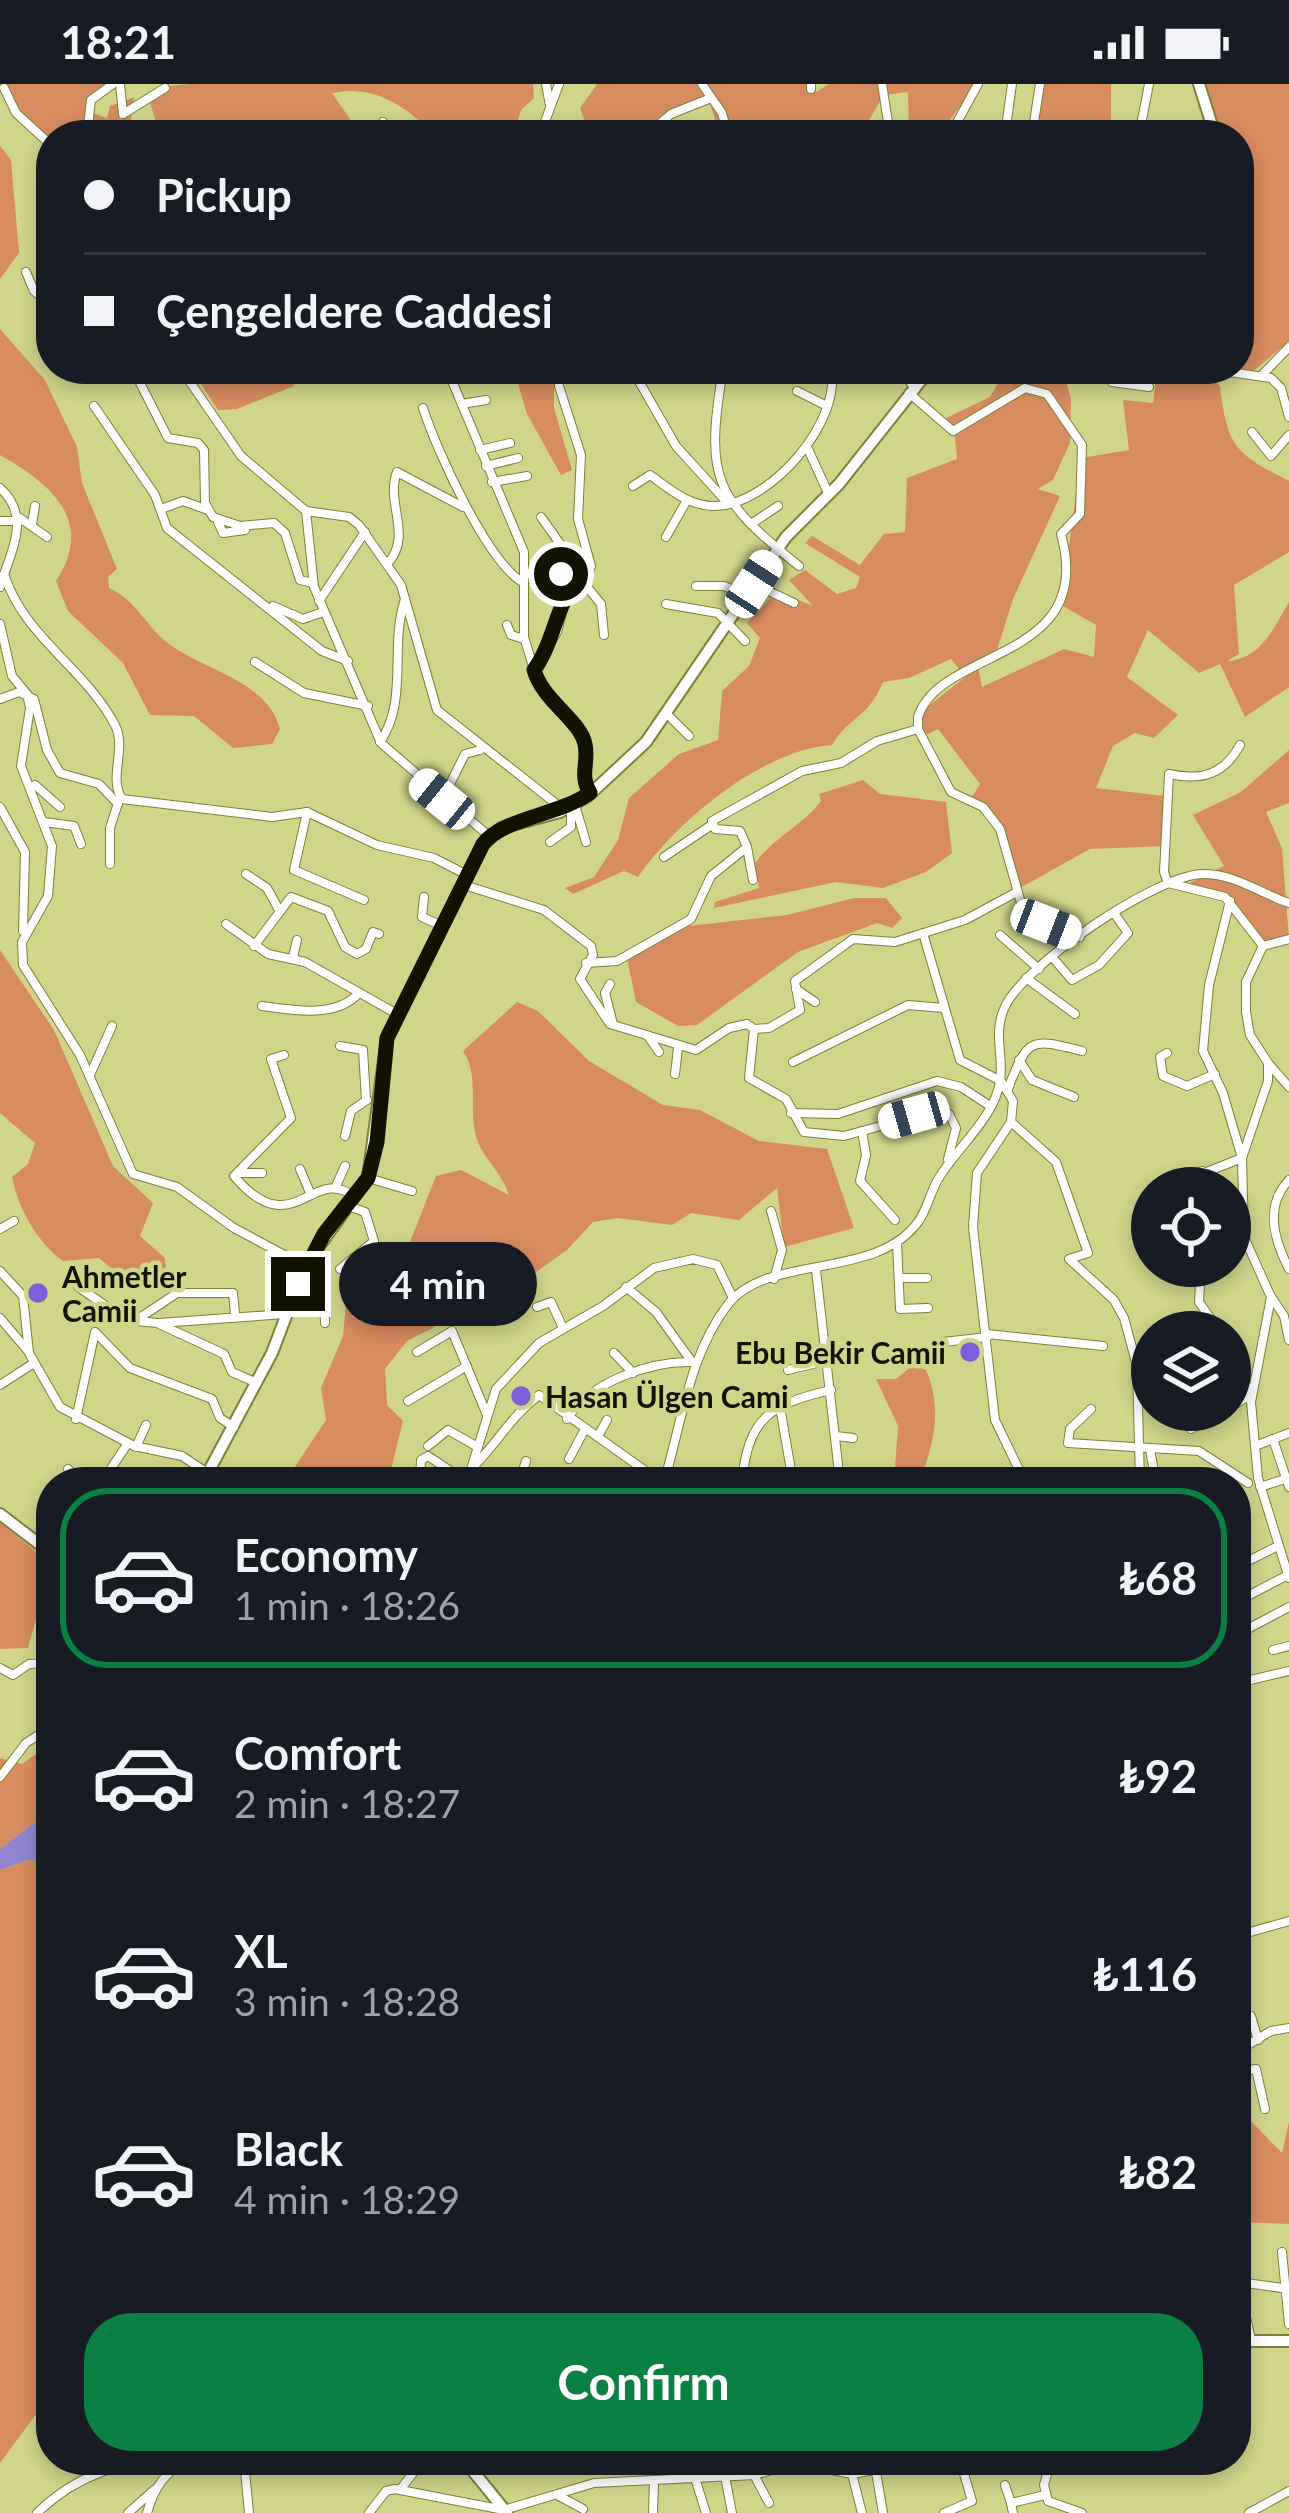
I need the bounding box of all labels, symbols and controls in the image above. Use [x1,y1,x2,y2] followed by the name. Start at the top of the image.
[60,15,176,69] text: 18:21
[156,168,292,222] text: Pickup
[156,284,553,338] text: Çengeldere Caddesi
[719,544,789,624] car
[534,547,588,601] route start
[403,762,481,836] car
[1006,894,1086,954] car
[874,1088,954,1142] car
[1131,1167,1251,1431] map controls
[1131,1167,1251,1287] button: locate
[340,1242,538,1326] callout: 4 min
[271,1257,325,1311] route end
[61,1258,187,1328] place label: Ahmetler Camii
[390,1261,486,1307] text: 4 min
[25,1280,51,1306] marker: Ahmetler Camii
[1131,1311,1251,1431] button: layers
[735,1334,946,1370] place label: Ebu Bekir Camii
[957,1339,983,1365] marker: Ebu Bekir Camii
[545,1378,789,1414] place label: Hasan Ülgen Cami
[508,1383,534,1409] marker: Hasan Ülgen Cami
[90,1524,198,1632] icon: car
[234,1528,418,1582] text: Economy
[1119,1551,1197,1605] text: ₺68
[234,1582,460,1628] text: 1 min · 18:26
[90,1722,198,1830] icon: car
[234,1726,401,1780] text: Comfort
[1119,1749,1197,1803] text: ₺92
[234,1780,460,1826] text: 2 min · 18:27
[90,1920,198,2028] icon: car
[234,1924,288,1978] text: XL
[1093,1947,1197,2001] text: ₺116
[234,1978,460,2024] text: 3 min · 18:28
[90,2118,198,2226] icon: car
[234,2122,343,2176] text: Black
[1119,2145,1197,2199] text: ₺82
[234,2176,460,2222] text: 4 min · 18:29
[84,2313,1203,2451] button: Confirm

